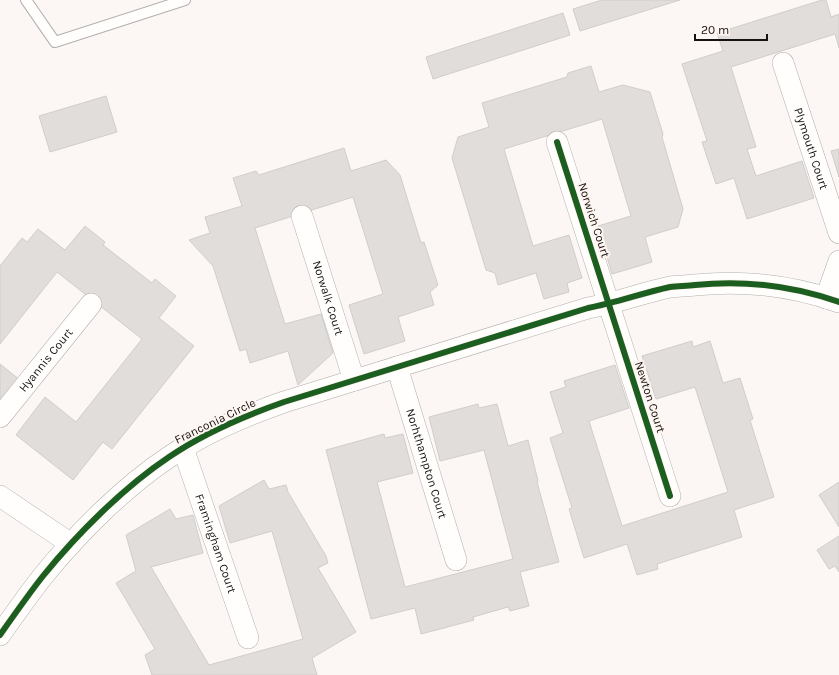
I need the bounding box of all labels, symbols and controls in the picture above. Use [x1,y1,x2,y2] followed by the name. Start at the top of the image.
[695,16,767,42] scale bar
[701,23,729,37] text: 20 m
[791,106,831,192] street label: Plymouth Court
[575,181,613,260] street label: Norwich Court
[310,259,347,337] street label: Norwalk Court
[16,325,76,395] street label: Hyannis Court
[632,360,668,435] street label: Newton Court
[172,395,258,447] street label: Franconia Circle
[403,407,450,521] street label: Norhthampton Court
[192,492,239,596] street label: Framingham Court

